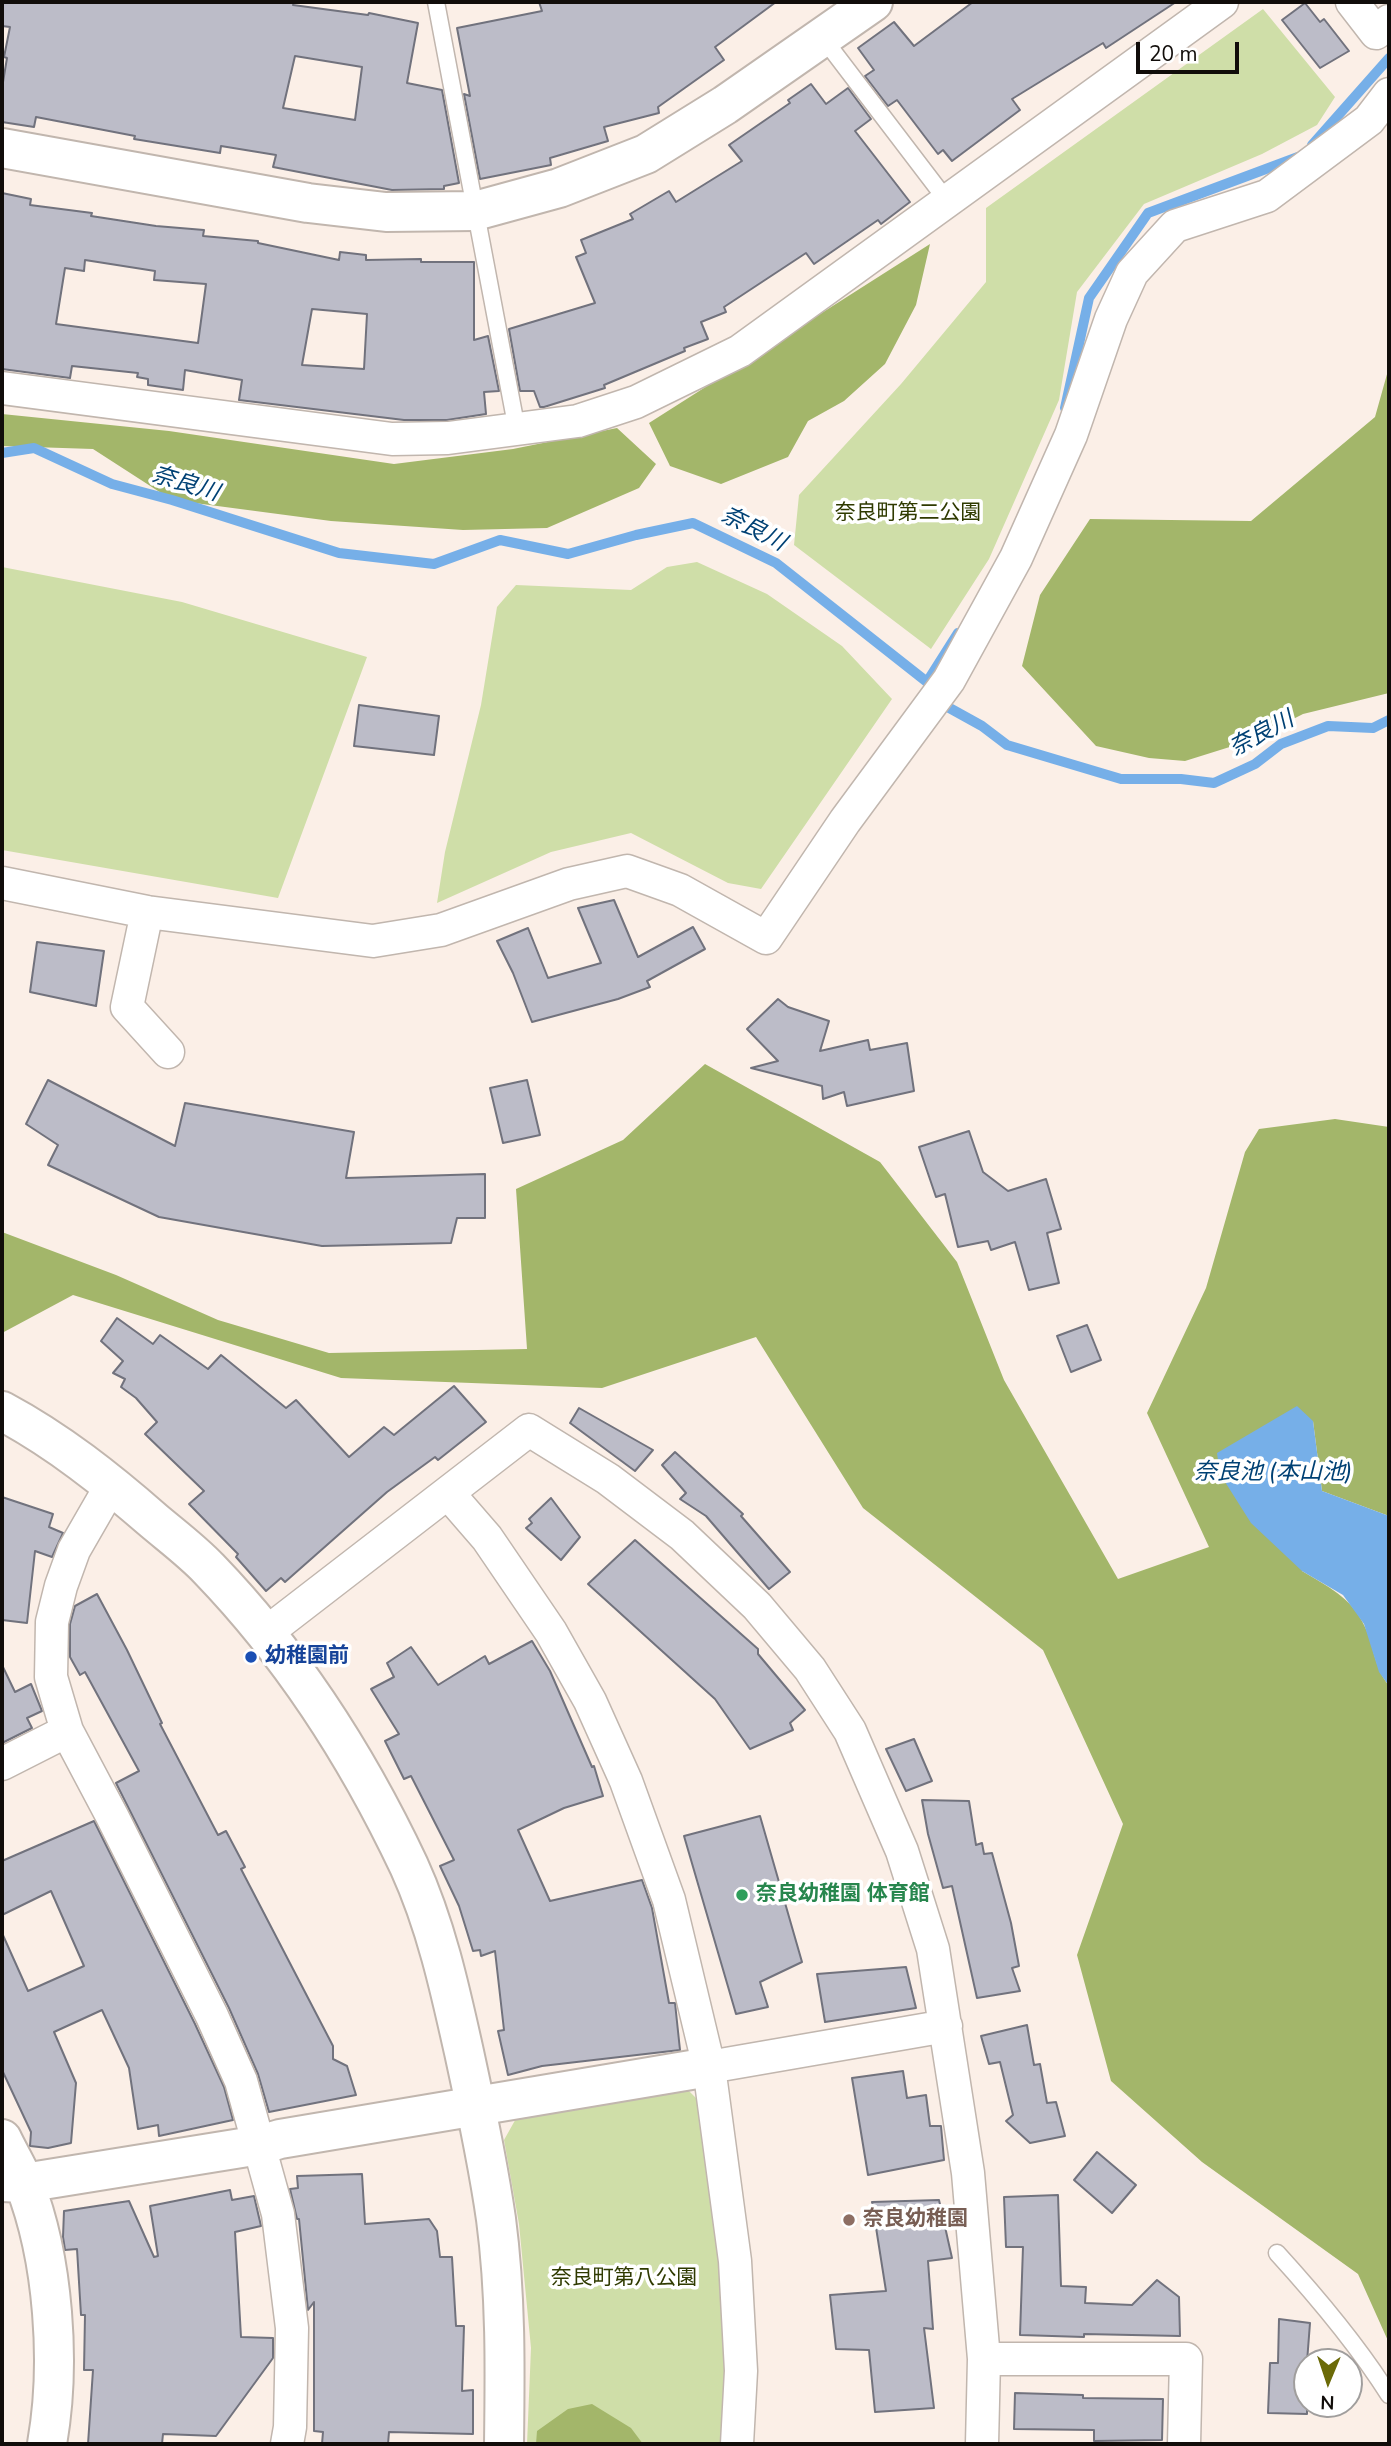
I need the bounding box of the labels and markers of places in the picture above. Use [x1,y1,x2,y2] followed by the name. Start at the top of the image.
[265,1644,349,1670] place label: 幼稚園前
[243,1649,259,1665] marker: 幼稚園前
[756,1882,930,1908] place label: 奈良幼稚園 体育館
[734,1887,750,1903] marker: 奈良幼稚園 体育館
[863,2207,968,2233] place label: 奈良幼稚園
[841,2212,857,2228] marker: 奈良幼稚園

